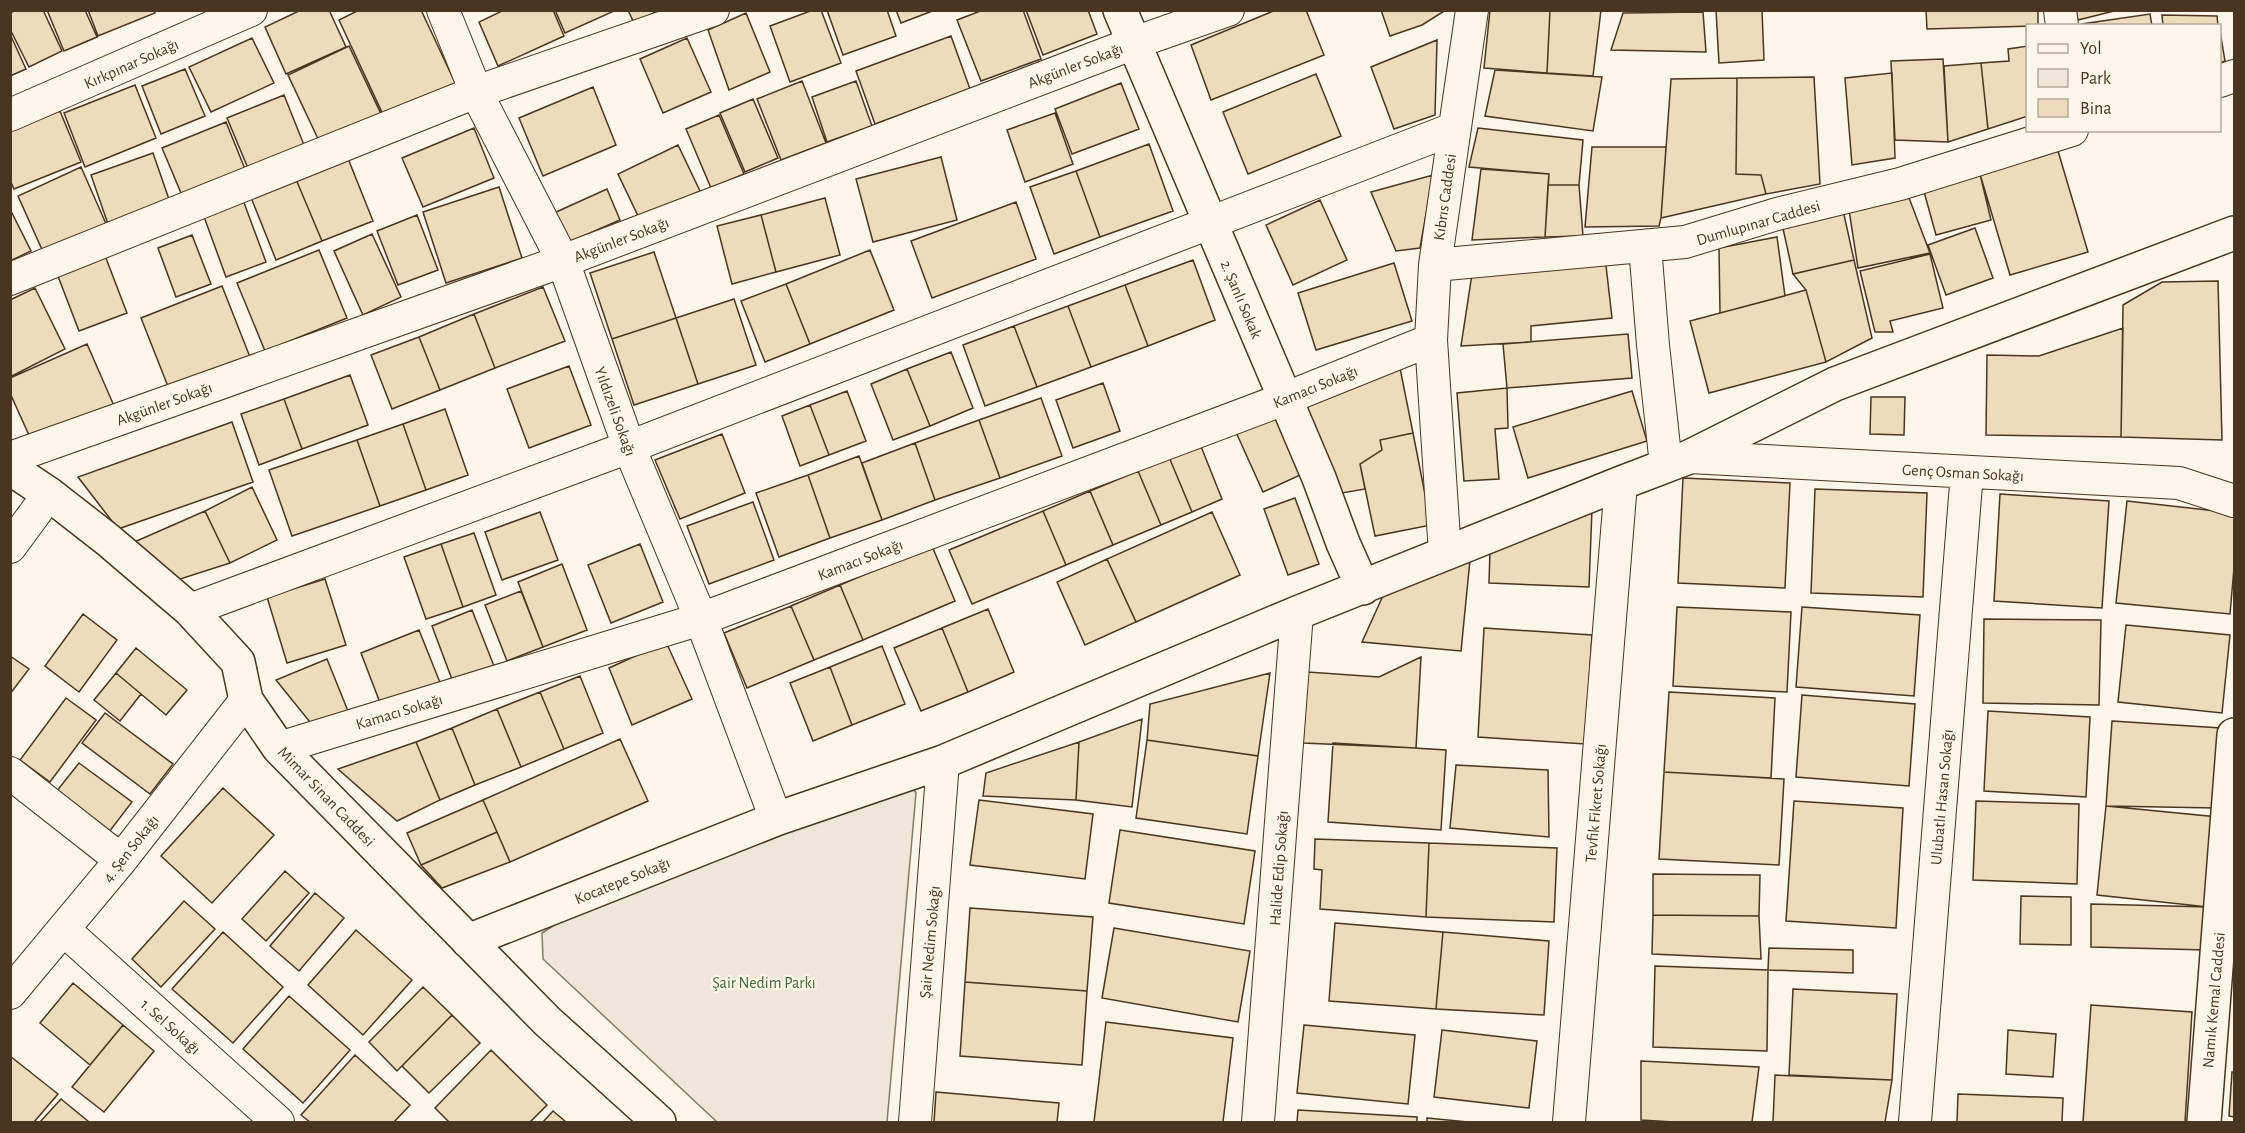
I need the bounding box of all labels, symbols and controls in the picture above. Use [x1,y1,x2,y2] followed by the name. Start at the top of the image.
[2026,24,2221,132] legend
[82,36,181,92] street label: Kırkpınar Sokağı
[1026,40,1125,91] street label: Akgünler Sokağı
[2080,40,2102,58] text: Yol
[2080,70,2112,88] text: Park
[2080,100,2112,118] text: Bina
[1431,153,1459,242] street label: Kıbrıs Caddesi
[1695,198,1822,248] street label: Dumlupınar Caddesi
[572,214,671,265] street label: Akgünler Sokağı
[1217,258,1265,342] street label: 2. Şanlı Sokak
[1271,363,1360,411] street label: Kamacı Sokağı
[592,365,639,458] street label: Yıldızeli Sokağı
[114,379,214,429] street label: Akgünler Sokağı
[1902,462,2024,484] street label: Genç Osman Sokağı
[816,536,905,583] street label: Kamacı Sokağı
[354,691,445,733] street label: Kamacı Sokağı
[1928,728,1956,866] street label: Ulubatlı Hasan Sokağı
[1583,743,1609,863] street label: Tevfik Fikret Sokağı
[275,744,378,850] street label: Mimar Sinan Caddesi
[1267,810,1291,926] street label: Halide Edip Sokağı
[100,812,162,885] street label: 4. Şen Sokağı
[572,855,672,907] street label: Kocatepe Sokağı
[917,885,943,999] street label: Şair Nedim Sokağı
[2200,931,2228,1069] street label: Namık Kemal Caddesi
[712,975,816,991] park label: Şair Nedim Parkı
[137,996,203,1057] street label: 1. Sel Sokağı

